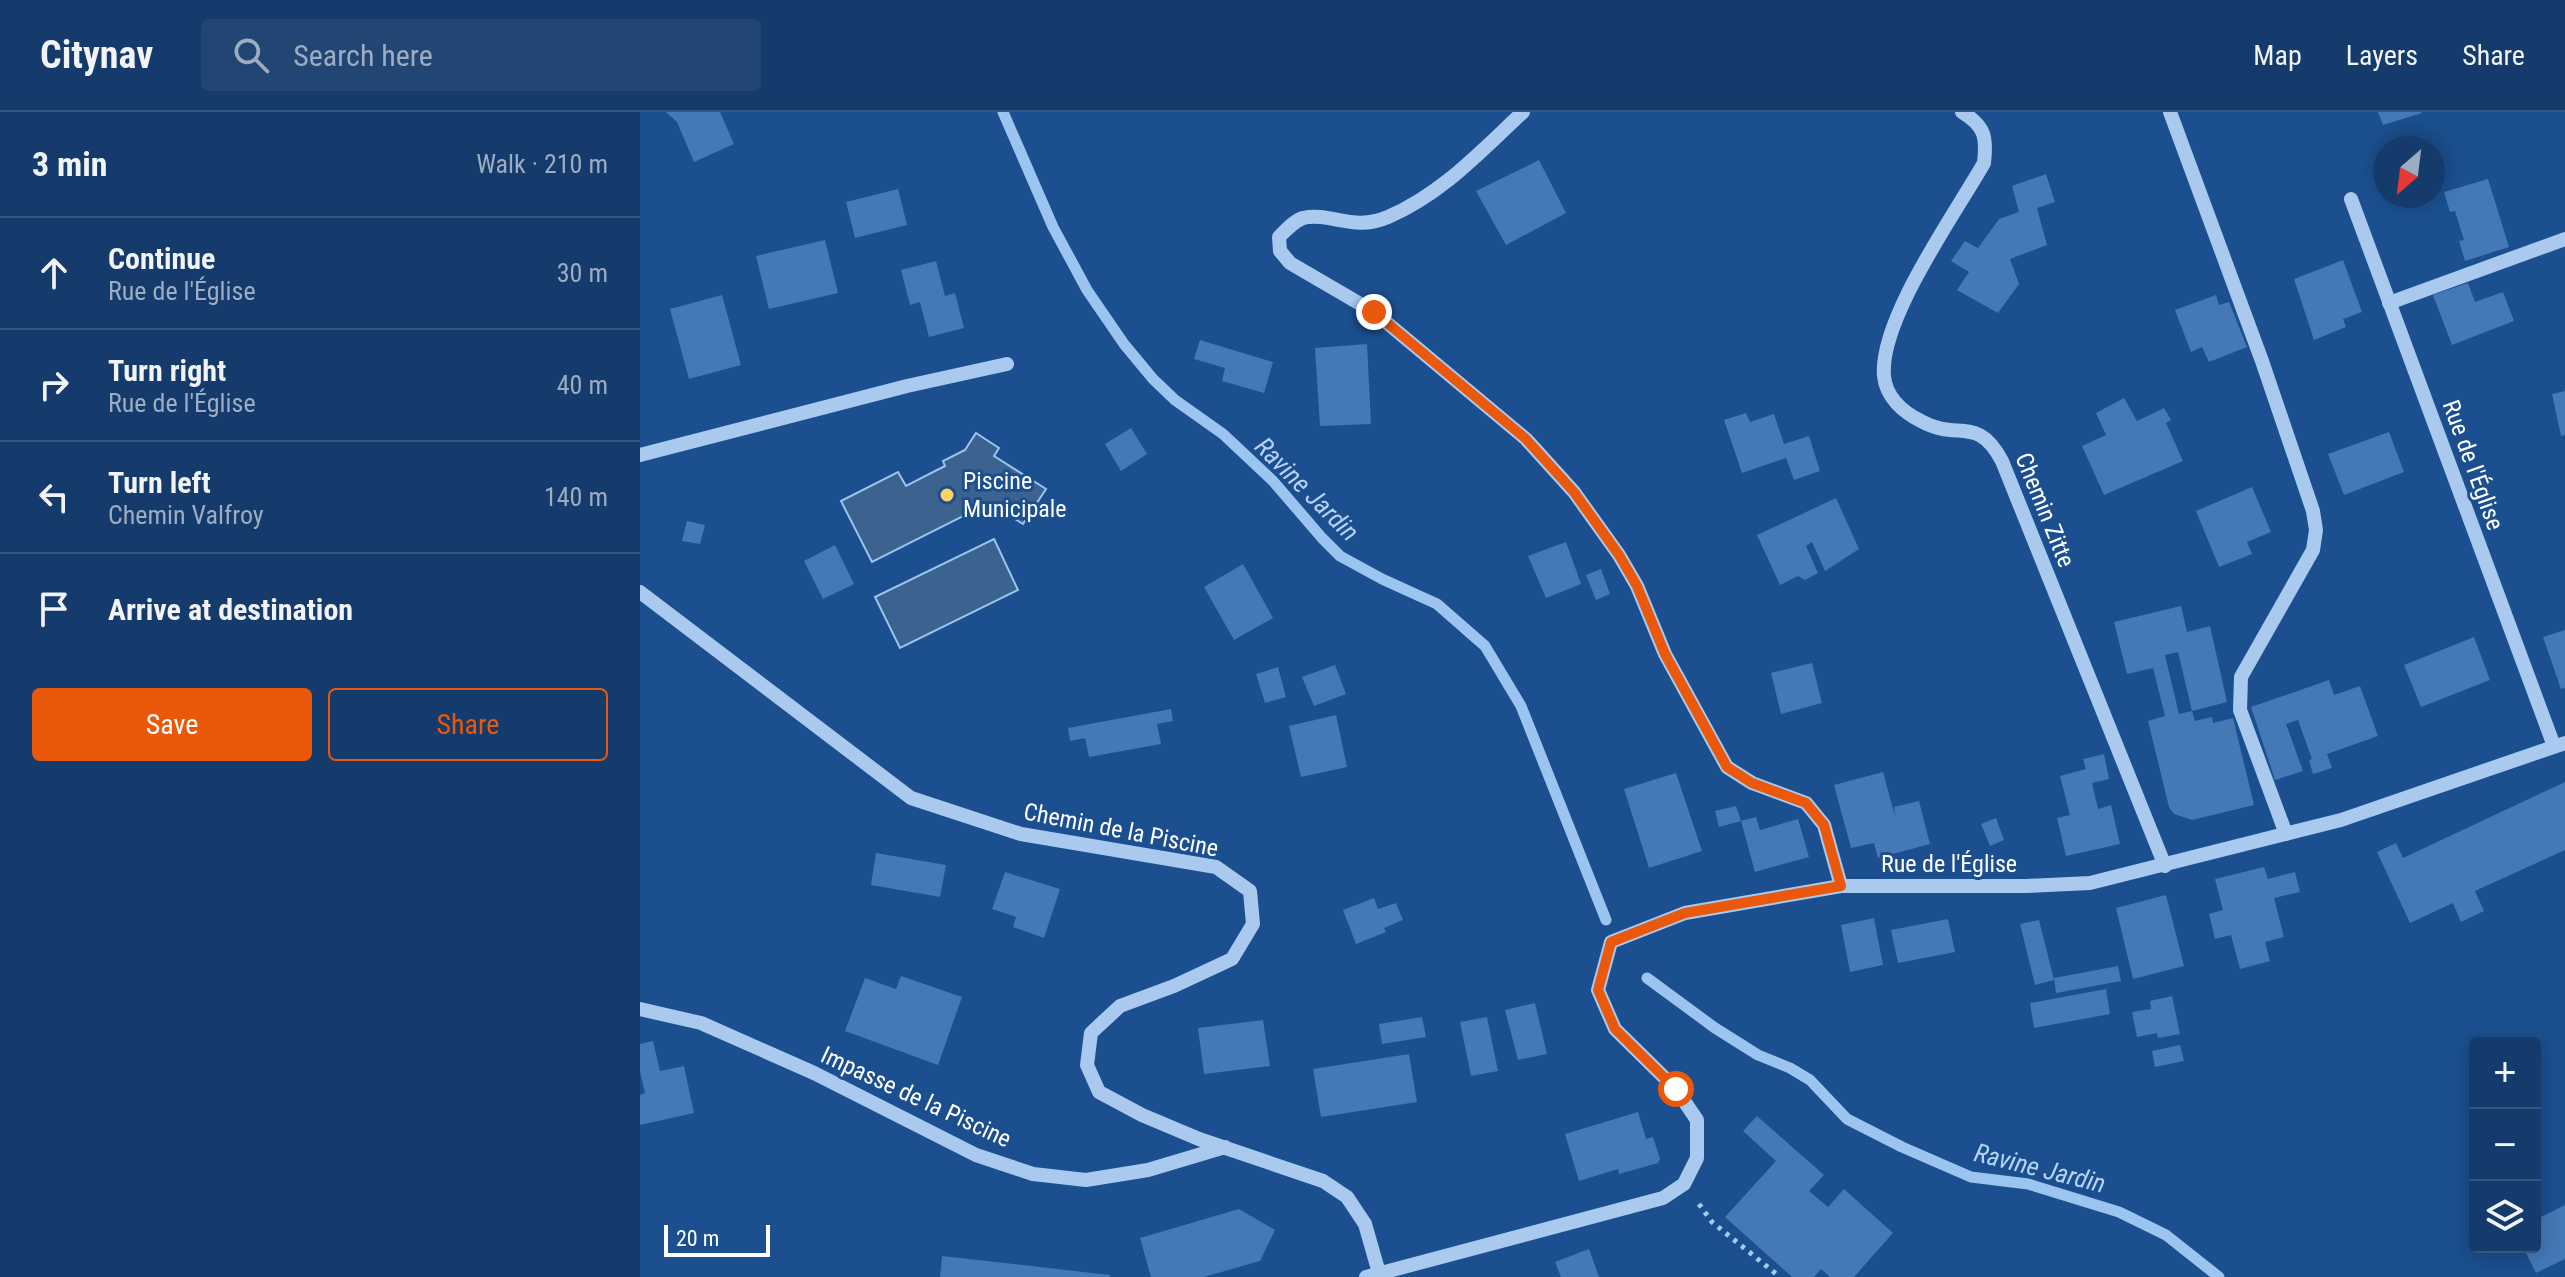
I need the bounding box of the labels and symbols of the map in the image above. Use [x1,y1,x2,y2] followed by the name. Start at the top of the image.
[2373,136,2445,208] north arrow
[1356,294,1392,330] route end
[2437,396,2509,534] street label: Rue de l'Église
[1249,431,1365,547] water label: Ravine Jardin
[2009,449,2081,571] street label: Chemin Zitte
[963,467,1067,523] place label: Piscine Municipale
[938,486,956,504] marker: Piscine Municipale
[1021,797,1221,863] street label: Chemin de la Piscine
[1881,850,2017,878] street label: Rue de l'Église
[817,1041,1015,1153] street label: Impasse de la Piscine
[1658,1071,1694,1107] route start
[1971,1137,2109,1199] water label: Ravine Jardin
[664,1221,770,1257] scale bar

